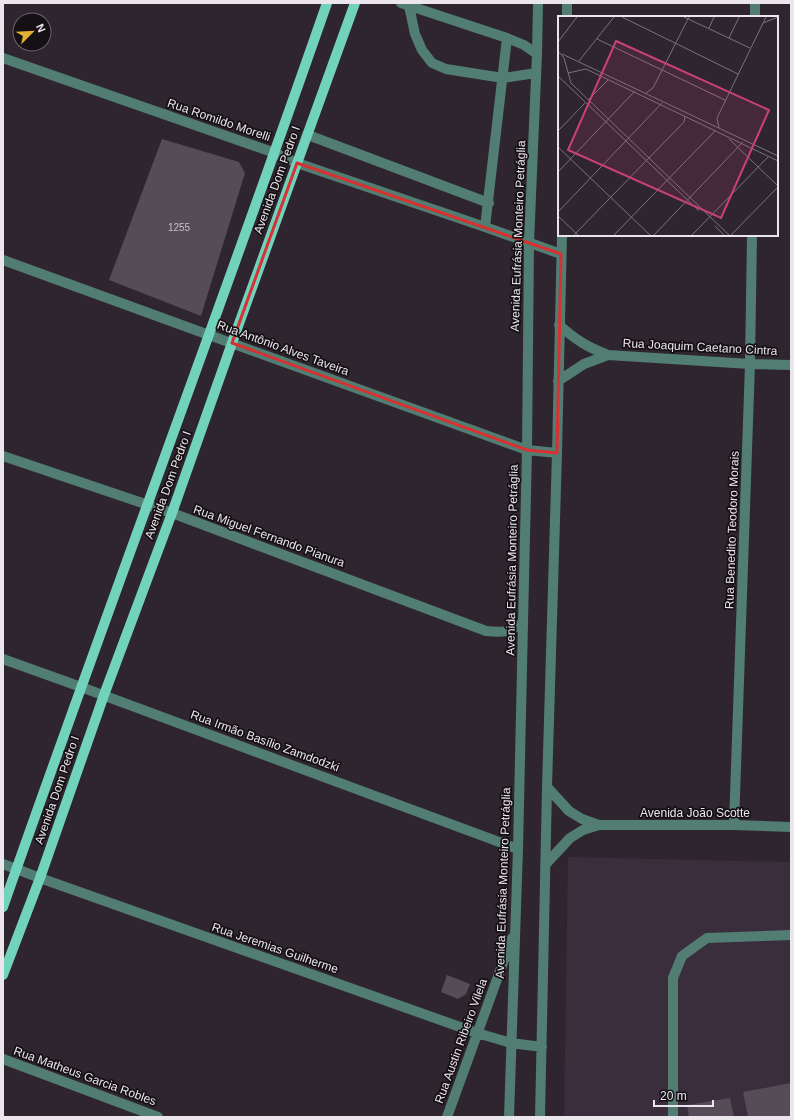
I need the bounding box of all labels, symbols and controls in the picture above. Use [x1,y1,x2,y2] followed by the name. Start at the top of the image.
[12,12,52,52] north arrow
[558,16,778,236] inset map
[34,22,48,34] text: N
[166,96,272,144] street label: Rua Romildo Morelli
[251,124,303,236] street label: Avenida Dom Pedro I
[508,140,528,332] street label: Avenida Eufrásia Monteiro Petráglia
[168,222,191,233] house number: 1255
[215,318,351,378] street label: Rua Antônio Alves Taveira
[622,336,778,358] street label: Rua Joaquim Caetano Cintra
[142,429,194,541] street label: Avenida Dom Pedro I
[722,451,742,609] street label: Rua Benedito Teodoro Morais
[503,464,521,656] street label: Avenida Eufrásia Monteiro Petráglia
[191,502,347,570] street label: Rua Miguel Fernando Pianura
[189,708,341,774] street label: Rua Irmão Basílio Zamdodzki
[32,734,82,846] street label: Avenida Dom Pedro I
[493,787,513,979] street label: Avenida Eufrásia Monteiro Petráglia
[640,806,750,820] street label: Avenida João Scotte
[210,920,340,976] street label: Rua Jeremias Guilherme
[432,976,490,1105] street label: Rua Austin Ribeiro Vilela
[12,1044,158,1108] street label: Rua Matheus Garcia Robles
[654,1082,713,1108] scale bar
[660,1089,687,1103] text: 20 m

